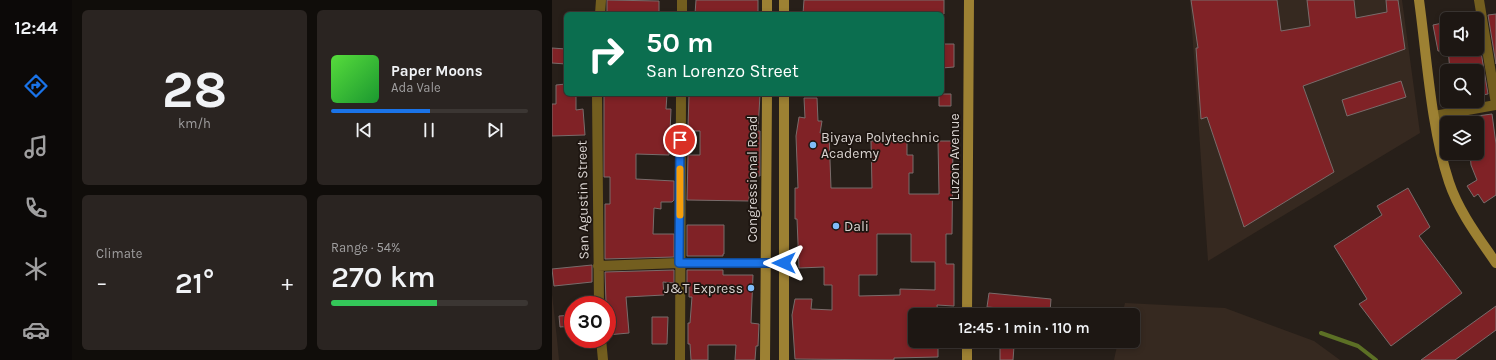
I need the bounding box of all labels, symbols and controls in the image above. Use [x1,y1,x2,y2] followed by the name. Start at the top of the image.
[1440,12,1484,160] map controls
[1440,12,1484,56] button: sound
[14,17,58,39] text: 12:44
[646,26,714,59] text: 50 m
[580,28,632,80] icon: right
[162,59,227,120] text: 28
[646,60,799,82] text: San Lorenzo Street
[391,62,483,80] text: Paper Moons
[1440,64,1484,108] button: search
[22,72,50,100] icon: directions
[391,80,441,95] text: Ada Vale
[946,113,963,201] street label: Luzon Avenue
[744,115,761,243] street label: Congressional Road
[178,116,211,131] text: km/h
[1440,116,1484,160] button: layers
[353,119,375,141] icon: previous
[418,119,440,141] icon: pause
[484,119,506,141] icon: next
[663,123,697,157] pin
[669,129,691,151] icon: arrive
[821,129,939,162] place label: Biyaya Polytechnic Academy
[22,133,50,161] icon: music
[573,140,593,260] street label: San Agustin Street
[808,140,818,150] marker: Biyaya Polytechnic Academy
[22,194,50,222] icon: phone
[844,218,869,235] place label: Dali
[831,221,841,231] marker: Dali
[331,240,401,255] text: Range · 54%
[763,242,805,284] position arrow
[96,246,142,261] text: Climate
[22,255,50,283] icon: climate
[331,259,436,295] text: 270 km
[175,265,214,301] text: 21°
[96,270,108,296] text: −
[281,270,293,296] text: +
[664,280,743,297] place label: J&T Express
[746,283,756,293] marker: J&T Express
[564,296,616,348] speed limit sign: 30
[22,316,50,344] icon: car
[958,319,1090,337] text: 12:45 · 1 min · 110 m

